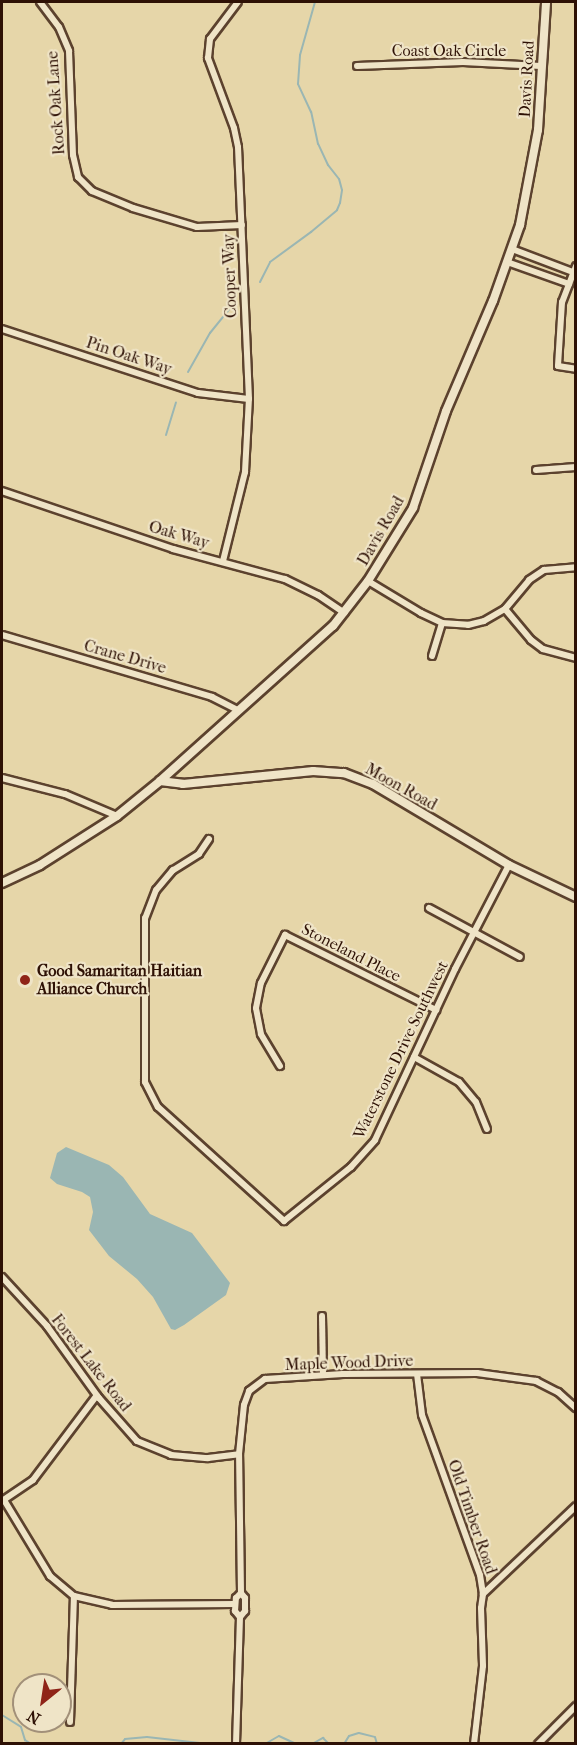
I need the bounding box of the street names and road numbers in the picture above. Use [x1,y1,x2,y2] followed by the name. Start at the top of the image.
[515,40,539,118] street label: Davis Road
[392,41,506,61] street label: Coast Oak Circle
[43,50,69,156] street label: Rock Oak Lane
[219,234,241,318] street label: Cooper Way
[84,333,174,379] street label: Pin Oak Way
[353,493,409,569] street label: Davis Road
[147,517,211,553] street label: Oak Way
[82,636,168,678] street label: Crane Drive
[362,759,440,815] street label: Moon Road
[298,920,404,986] street label: Stoneland Place
[349,958,453,1142] street label: Waterstone Drive Southwest
[47,1311,135,1415] street label: Forest Lake Road
[285,1351,413,1375] street label: Maple Wood Drive
[443,1457,501,1577] street label: Old Timber Road

